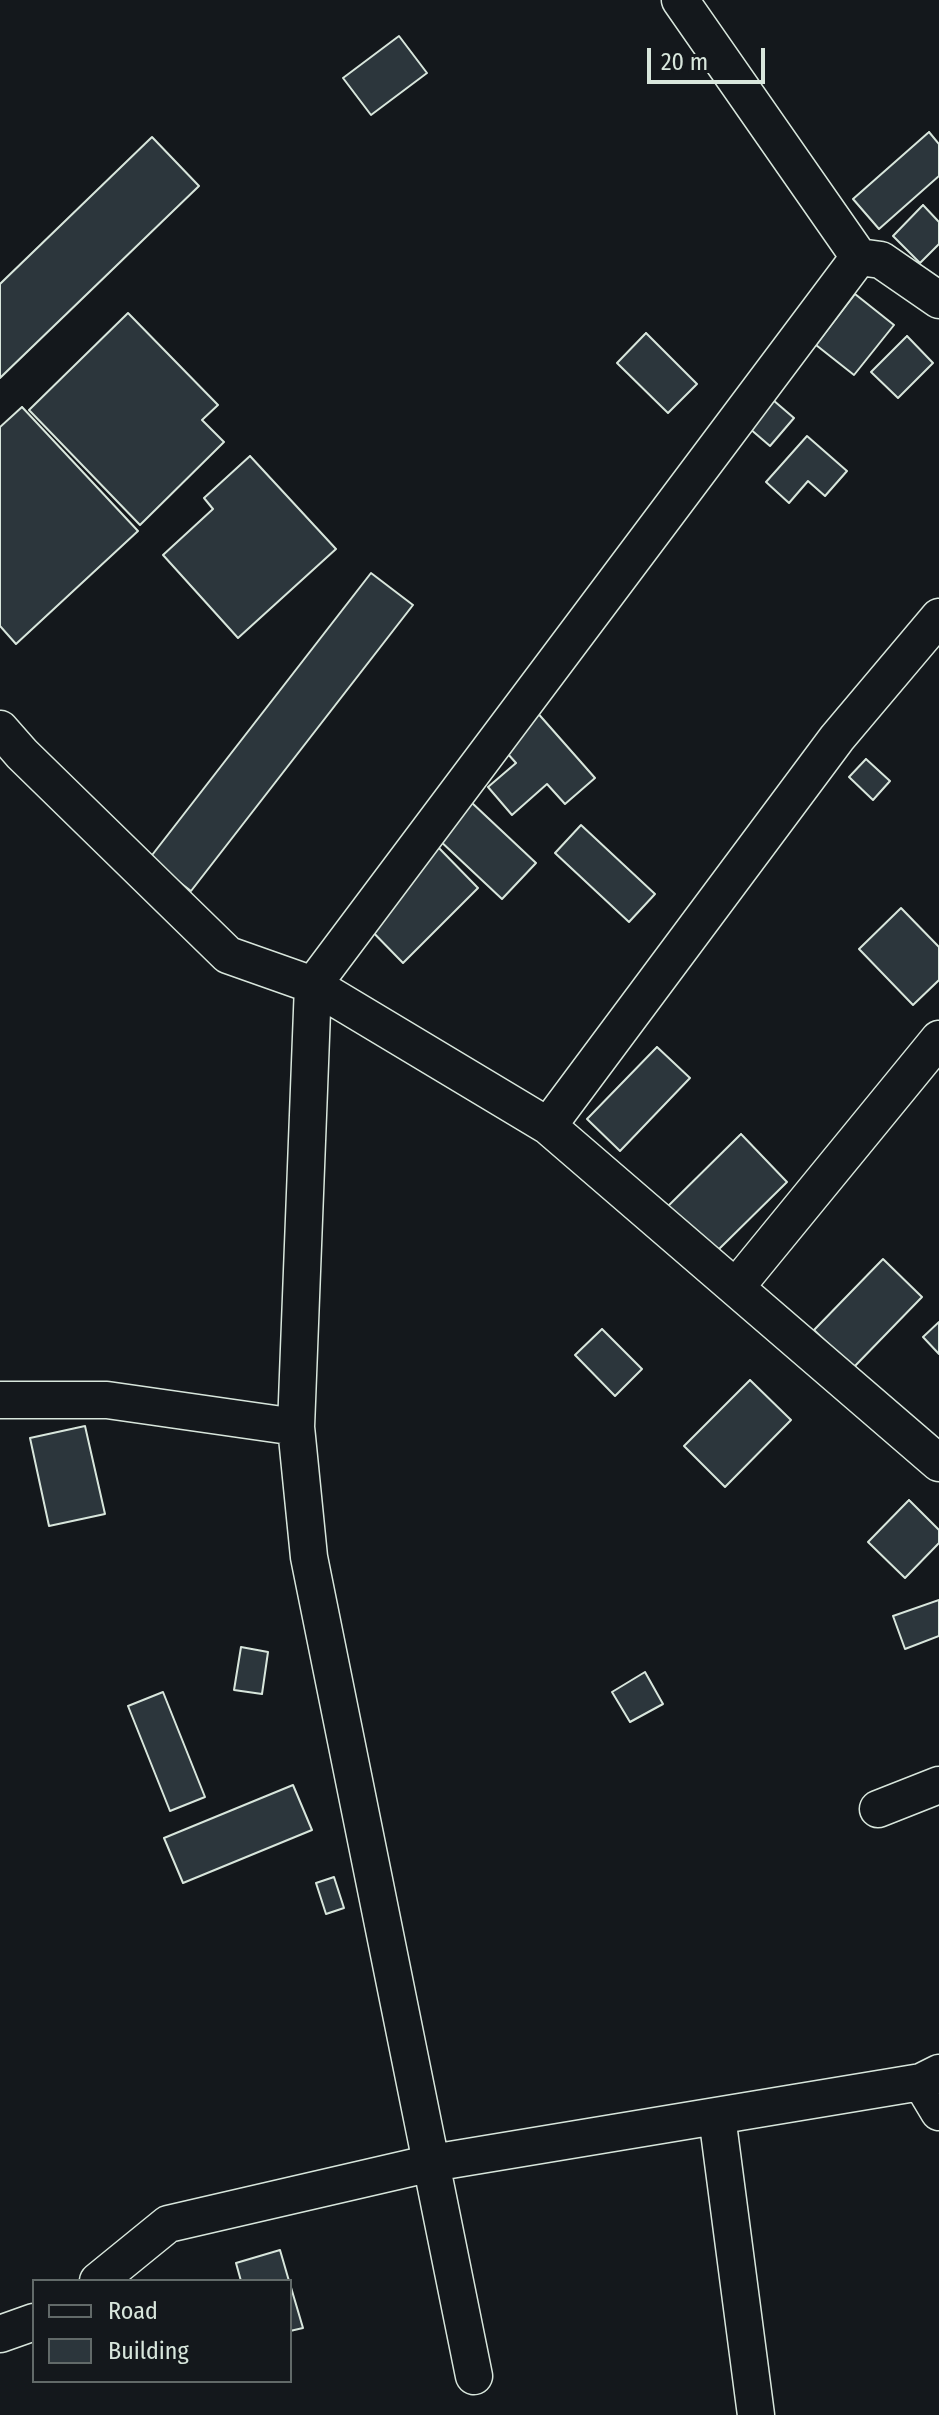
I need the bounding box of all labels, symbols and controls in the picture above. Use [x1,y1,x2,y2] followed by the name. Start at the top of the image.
[651,32,769,82] scale bar
[661,48,708,76] text: 20 m
[32,2279,292,2383] legend
[108,2297,158,2325] text: Road
[108,2337,189,2365] text: Building

